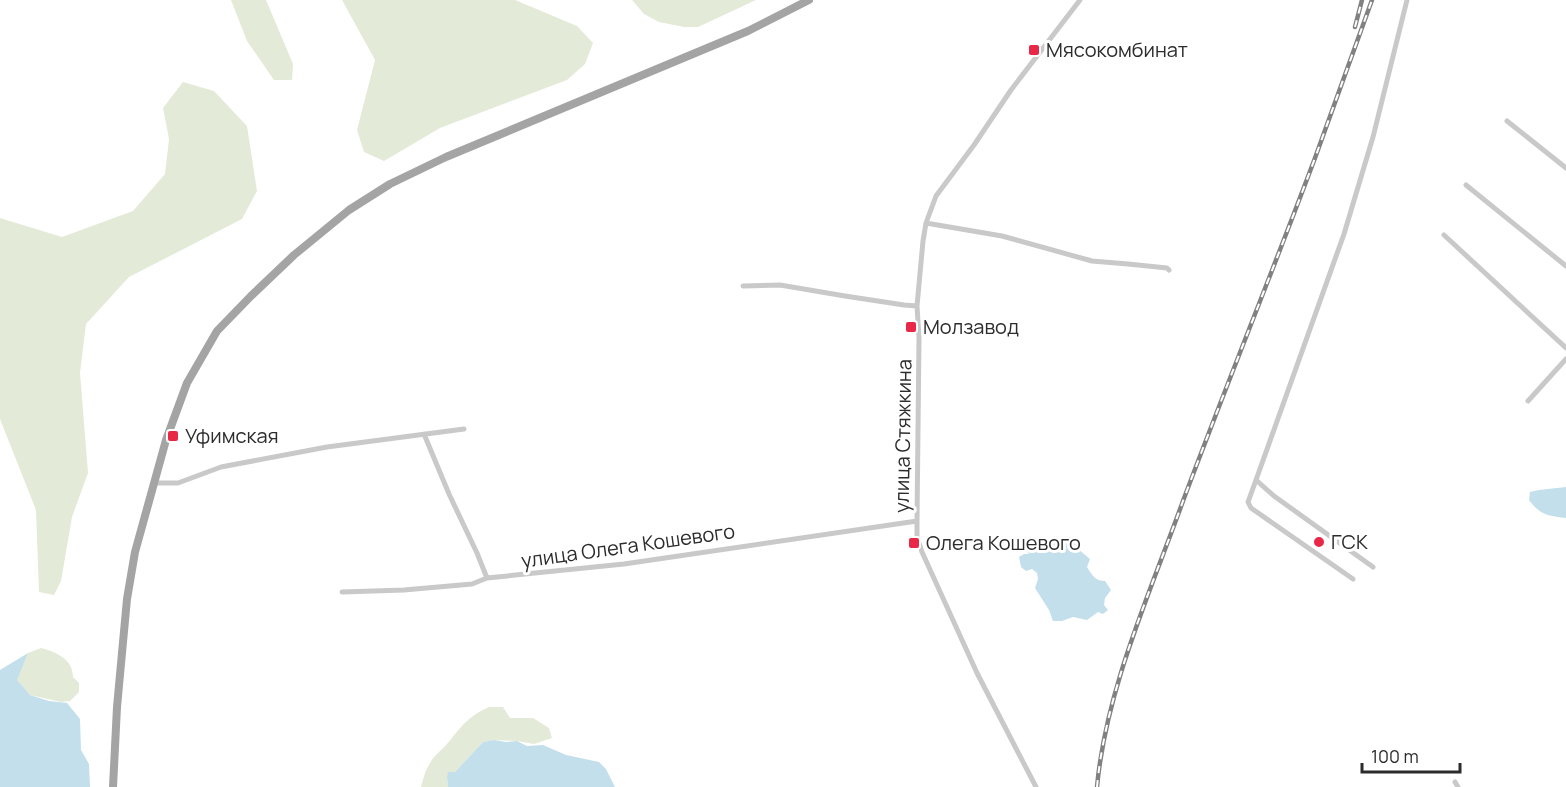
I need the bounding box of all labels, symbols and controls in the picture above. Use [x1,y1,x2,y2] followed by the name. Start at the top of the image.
[1046,36,1188,63] place label: Мясокомбинат
[1027,43,1041,57] marker: Мясокомбинат
[923,313,1019,340] place label: Молзавод
[904,320,918,334] marker: Молзавод
[888,359,917,513] street label: улица Стяжкина
[185,422,279,449] place label: Уфимская
[166,429,180,443] marker: Уфимская
[519,517,737,574] street label: улица Олега Кошевого
[1331,528,1368,555] place label: ГСК
[926,529,1081,556] place label: Олега Кошевого
[1312,535,1326,549] marker: ГСК
[907,536,921,550] marker: Олега Кошевого
[1362,736,1460,774] scale bar
[1371,744,1419,768] text: 100 m

